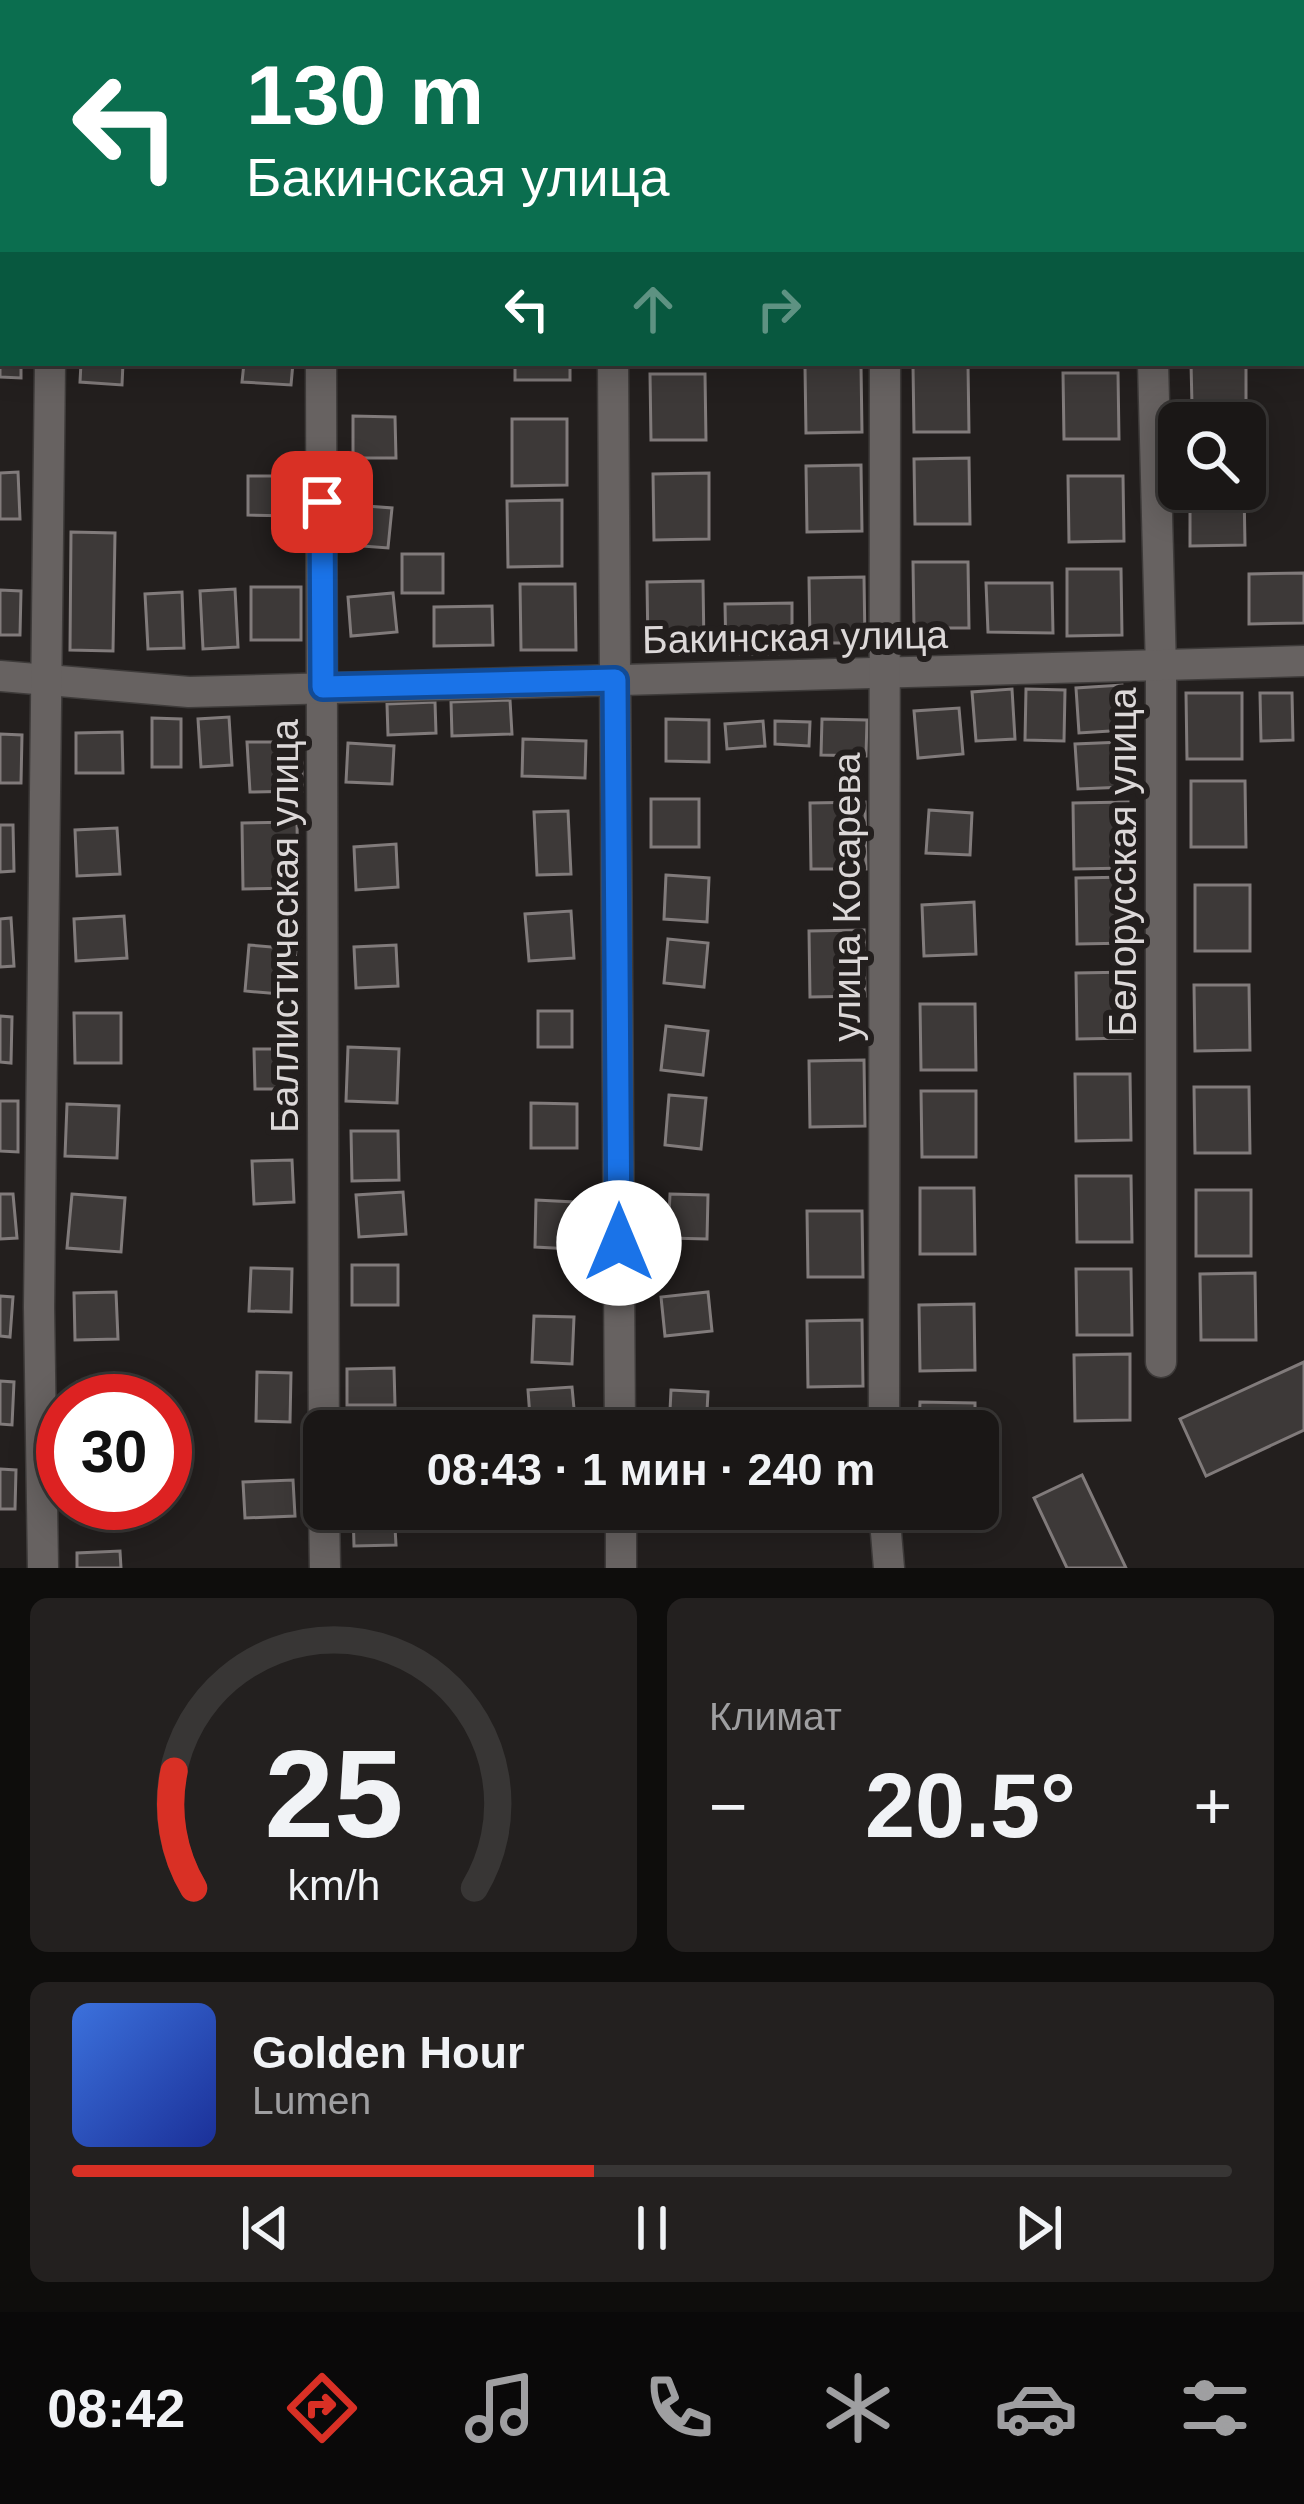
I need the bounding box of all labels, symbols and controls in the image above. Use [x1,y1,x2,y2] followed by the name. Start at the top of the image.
[48,48,204,204] icon: left
[246,48,484,142] text: 130 m
[246,147,670,207] text: Бакинская улица
[494,276,560,342] icon: left
[620,276,686,342] icon: ahead
[746,276,812,342] icon: right
[1158,402,1266,510] map controls
[1158,402,1266,510] button: search
[271,451,373,553] pin
[289,469,355,535] icon: arrive
[642,613,949,661] street label: Бакинская улица
[1101,687,1144,1036] street label: Белорусская улица
[263,719,306,1133] street label: Баллистическая улица
[825,752,868,1042] street label: улица Косарева
[556,1180,682,1306] position arrow
[36,1374,192,1530] speed limit sign: 30
[427,1444,875,1495] text: 08:43 · 1 мин · 240 m
[709,1695,842,1738] text: Климат
[264,1724,403,1863] text: 25
[865,1756,1076,1856] text: 20.5°
[709,1769,748,1843] text: −
[1193,1769,1232,1843] text: +
[287,1861,380,1909] text: km/h
[252,2027,524,2078] text: Golden Hour
[252,2079,371,2122] text: Lumen
[232,2195,298,2261] icon: previous
[619,2195,685,2261] icon: pause
[1006,2195,1072,2261] icon: next
[280,2366,364,2450] icon: directions
[458,2366,542,2450] icon: music
[637,2366,721,2450] icon: phone
[816,2366,900,2450] icon: climate
[994,2366,1078,2450] icon: car
[1173,2366,1257,2450] icon: filters
[47,2378,185,2438] text: 08:42

